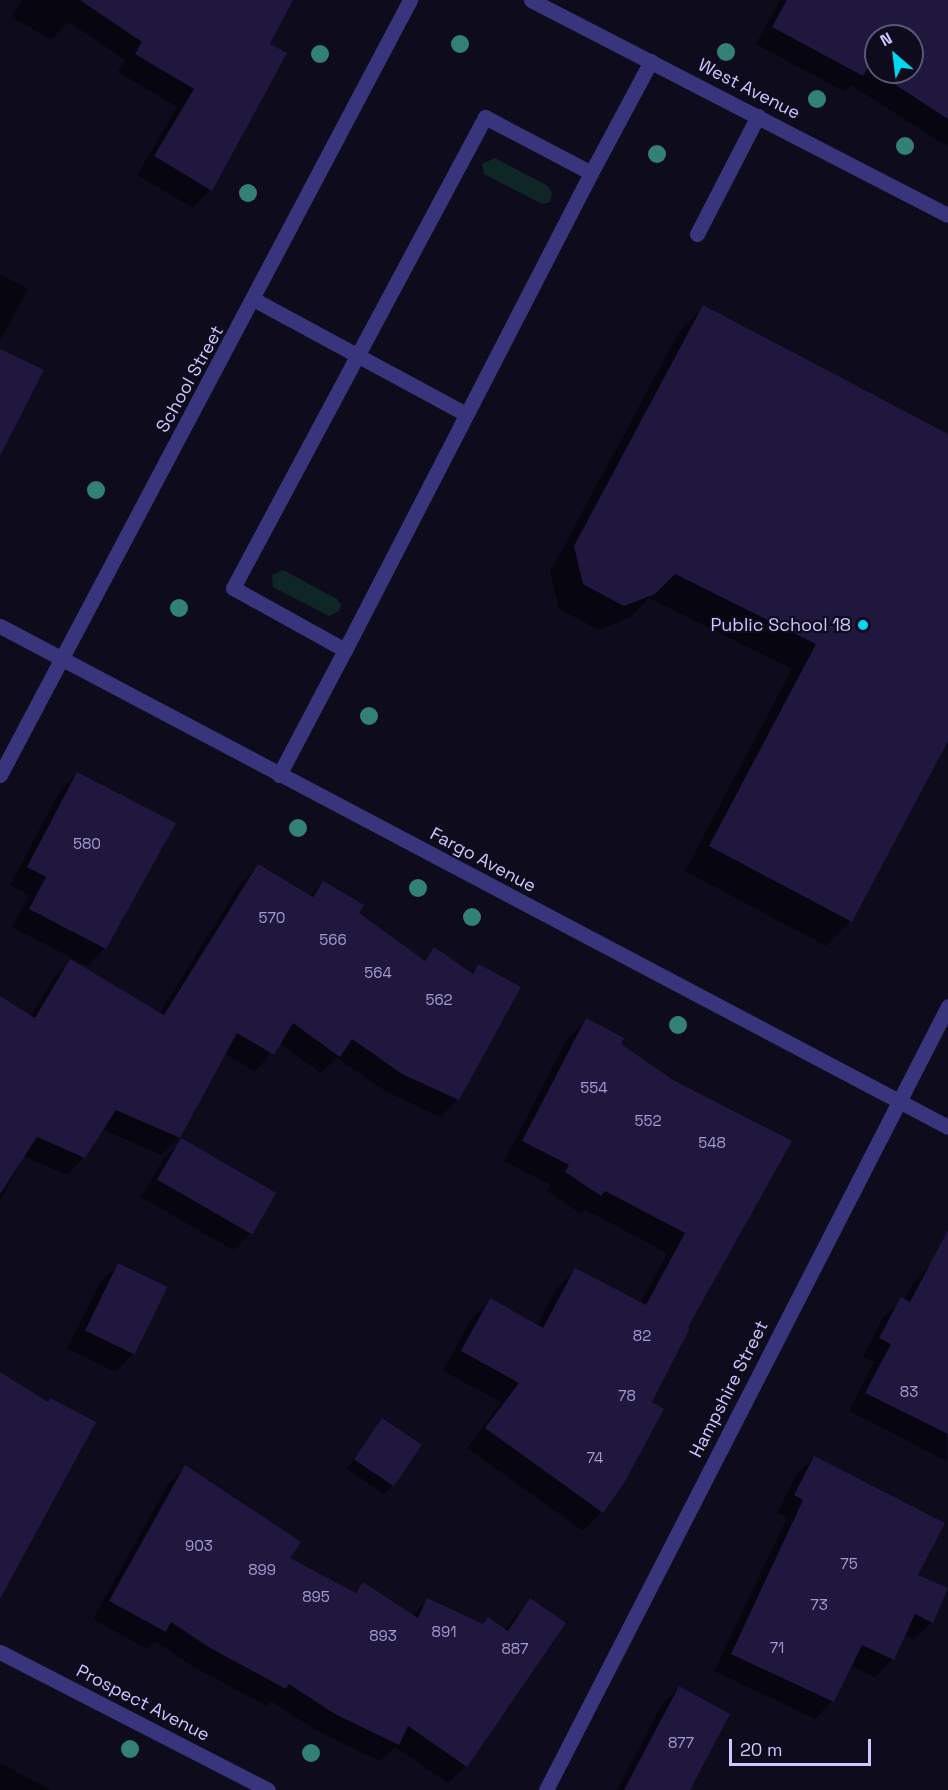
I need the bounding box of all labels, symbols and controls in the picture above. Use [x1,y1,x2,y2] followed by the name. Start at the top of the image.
[864,24,924,84] north arrow
[877,28,896,51] text: N
[694,54,804,124] street label: West Avenue
[152,322,228,436] street label: School Street
[711,614,851,636] place label: Public School 18
[856,618,870,632] marker: Public School 18
[426,823,540,897] street label: Fargo Avenue
[73,835,101,853] house number: 580
[259,909,285,927] house number: 570
[319,931,347,949] house number: 566
[364,964,392,982] house number: 564
[425,991,453,1009] house number: 562
[580,1079,608,1097] house number: 554
[635,1112,661,1130] house number: 552
[698,1134,726,1152] house number: 548
[685,1317,773,1461] street label: Hampshire Street
[633,1327,651,1345] house number: 82
[900,1383,918,1401] house number: 83
[618,1387,636,1405] house number: 78
[587,1449,603,1467] house number: 74
[185,1537,213,1555] house number: 903
[840,1555,858,1573] house number: 75
[248,1561,276,1579] house number: 899
[302,1588,330,1606] house number: 895
[810,1596,828,1614] house number: 73
[432,1623,456,1641] house number: 891
[369,1627,397,1645] house number: 893
[770,1639,784,1657] house number: 71
[502,1640,528,1658] house number: 887
[73,1660,213,1746] street label: Prospect Avenue
[732,1727,874,1765] scale bar
[668,1734,694,1752] house number: 877
[740,1738,783,1761] text: 20 m

